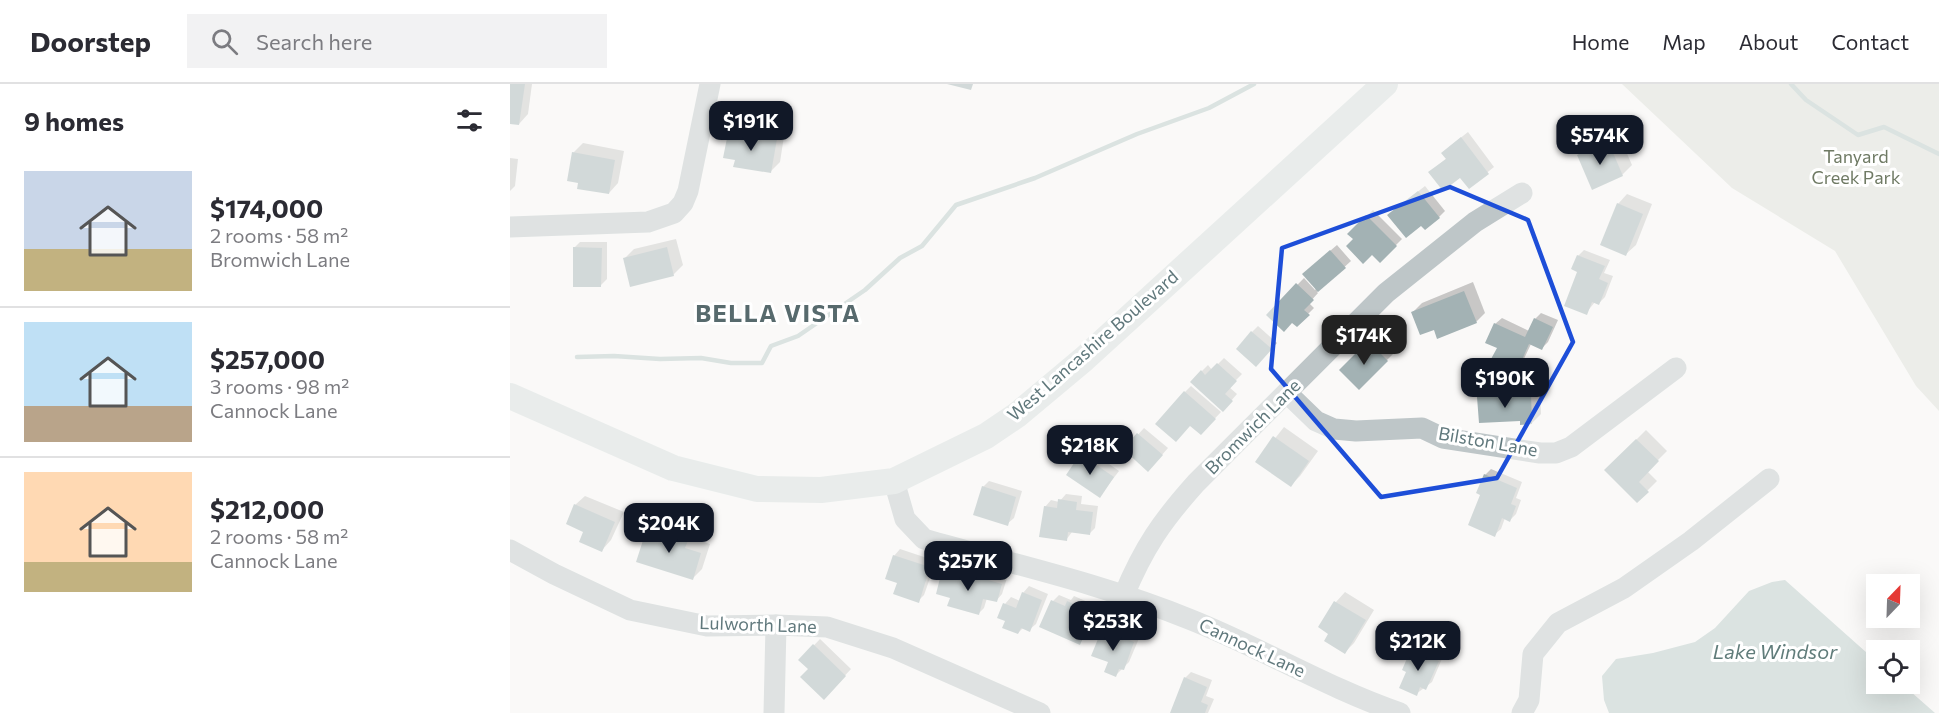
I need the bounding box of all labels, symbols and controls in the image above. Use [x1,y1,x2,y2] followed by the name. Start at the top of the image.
[187,14,607,68] search box
[30,24,151,58] text: Doorstep
[208,25,241,58] icon: search
[256,28,372,55] text: Search here
[1572,29,1629,54] text: Home
[1662,29,1706,54] text: Map
[1739,29,1798,54] text: About
[1831,29,1909,54] text: Contact
[709,101,793,152] pin: $191K
[453,104,486,137] icon: filters
[24,105,124,136] text: 9 homes
[723,108,779,132] text: $191K
[1558,115,1642,166] pin: $574K
[1570,122,1630,146] text: $574K
[1811,145,1901,188] park label: Tanyard Creek Park
[210,192,323,223] text: $174,000
[72,195,144,267] icon: home
[210,223,348,247] text: 2 rooms · 58 m²
[210,247,350,271] text: Bromwich Lane
[1003,265,1182,425] street label: West Lancashire Boulevard
[695,298,861,327] district label: BELLA VISTA
[1322,315,1406,366] pin: $174K
[1336,322,1392,346] text: $174K
[210,343,325,374] text: $257,000
[72,346,144,418] icon: home
[1463,358,1547,409] pin: $190K
[1475,365,1535,389] text: $190K
[210,374,349,398] text: 3 rooms · 98 m²
[1200,374,1305,479] street label: Bromwich Lane
[210,398,338,422] text: Cannock Lane
[1437,421,1539,461] street label: Bilston Lane
[1048,425,1132,476] pin: $218K
[1061,432,1119,456] text: $218K
[210,493,324,524] text: $212,000
[72,496,144,568] icon: home
[627,503,711,554] pin: $204K
[638,510,700,534] text: $204K
[210,524,348,548] text: 2 rooms · 58 m²
[926,541,1010,592] pin: $257K
[210,548,338,572] text: Cannock Lane
[938,548,998,572] text: $257K
[1866,574,1920,628] north arrow
[1866,574,1920,694] map controls
[1071,601,1155,652] pin: $253K
[1083,608,1143,632] text: $253K
[699,611,817,637] street label: Lulworth Lane
[1196,613,1309,681] street label: Cannock Lane
[1376,621,1460,672] pin: $212K
[1389,628,1447,652] text: $212K
[1713,639,1838,663] water label: Lake Windsor
[1866,640,1920,694] button: locate

